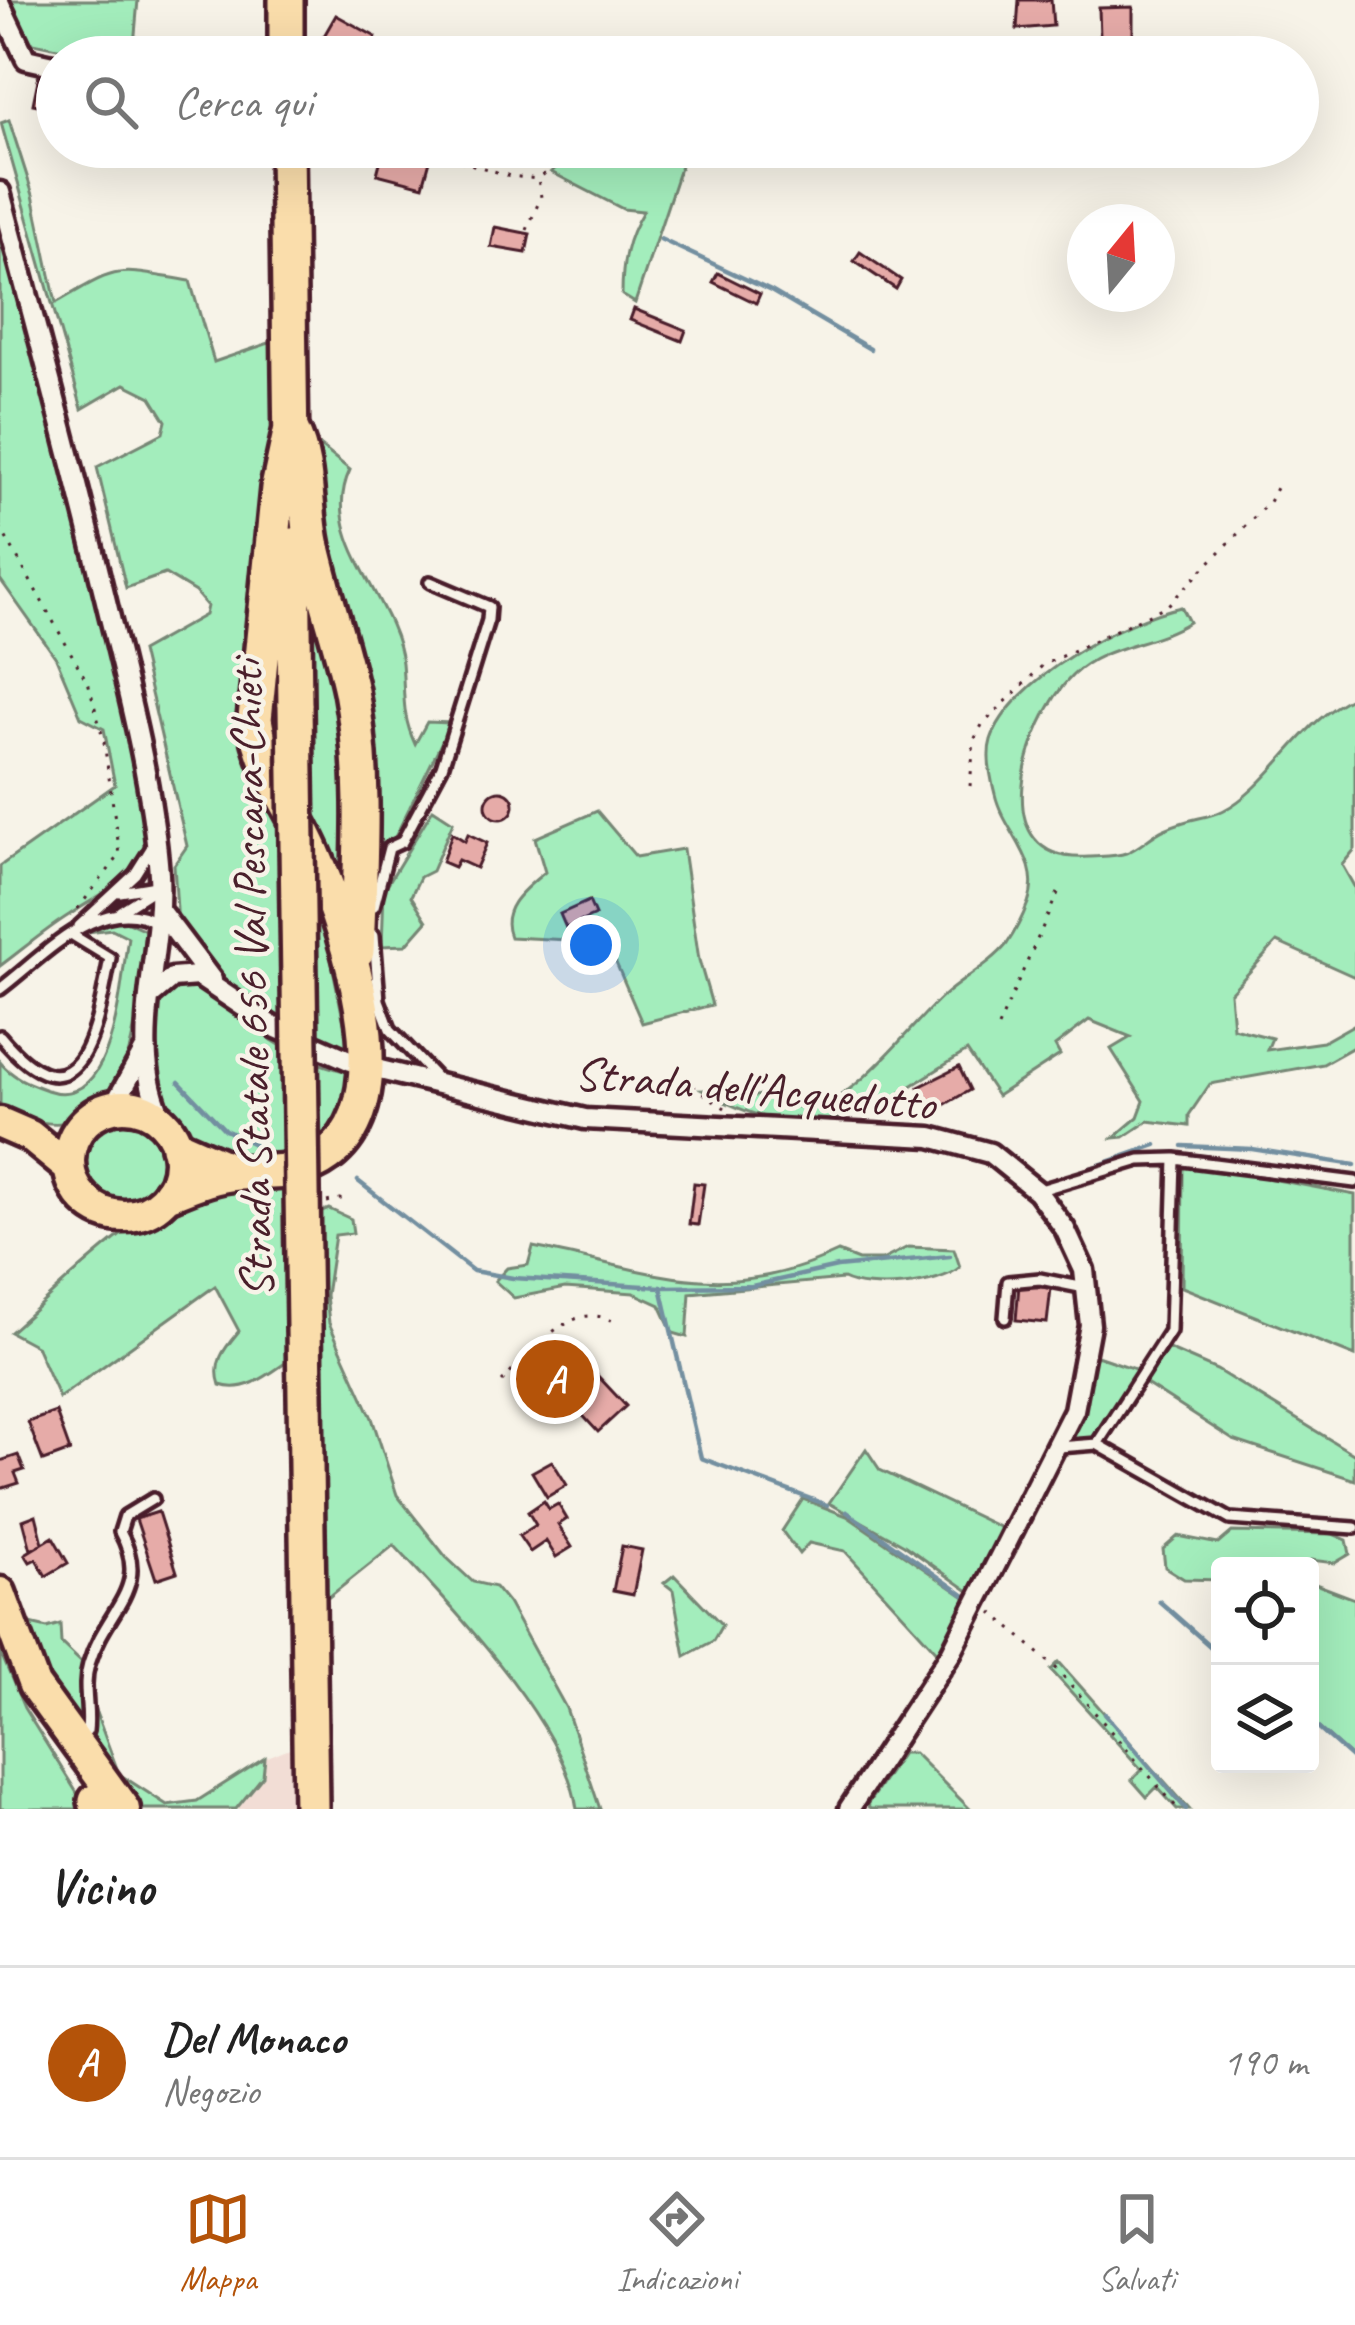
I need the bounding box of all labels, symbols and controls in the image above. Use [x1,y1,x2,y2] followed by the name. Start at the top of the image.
[36,36,1319,168] search box
[78,69,144,135] icon: search
[174,74,313,131] text: Cerca qui
[1067,204,1175,312] north arrow
[215,654,287,1298] street label: Strada Statale 656 Val Pescara-Chieti
[561,915,621,975] your location
[572,1042,941,1134] street label: Strada dell'Acquedotto
[516,1334,594,1424] pin: A
[1211,1557,1319,1773] map controls
[1211,1557,1319,1665] button: locate
[1211,1665,1319,1773] button: layers
[48,1855,153,1919] text: Vicino
[162,2010,345,2067] text: Del Monaco
[77,2038,97,2087] text: A
[1223,2038,1307,2087] text: 190 m
[162,2067,259,2116] text: Negozio
[180,2186,256,2300] tab: Mappa
[616,2186,738,2300] tab: Indicazioni
[1098,2186,1175,2300] tab: Salvati

